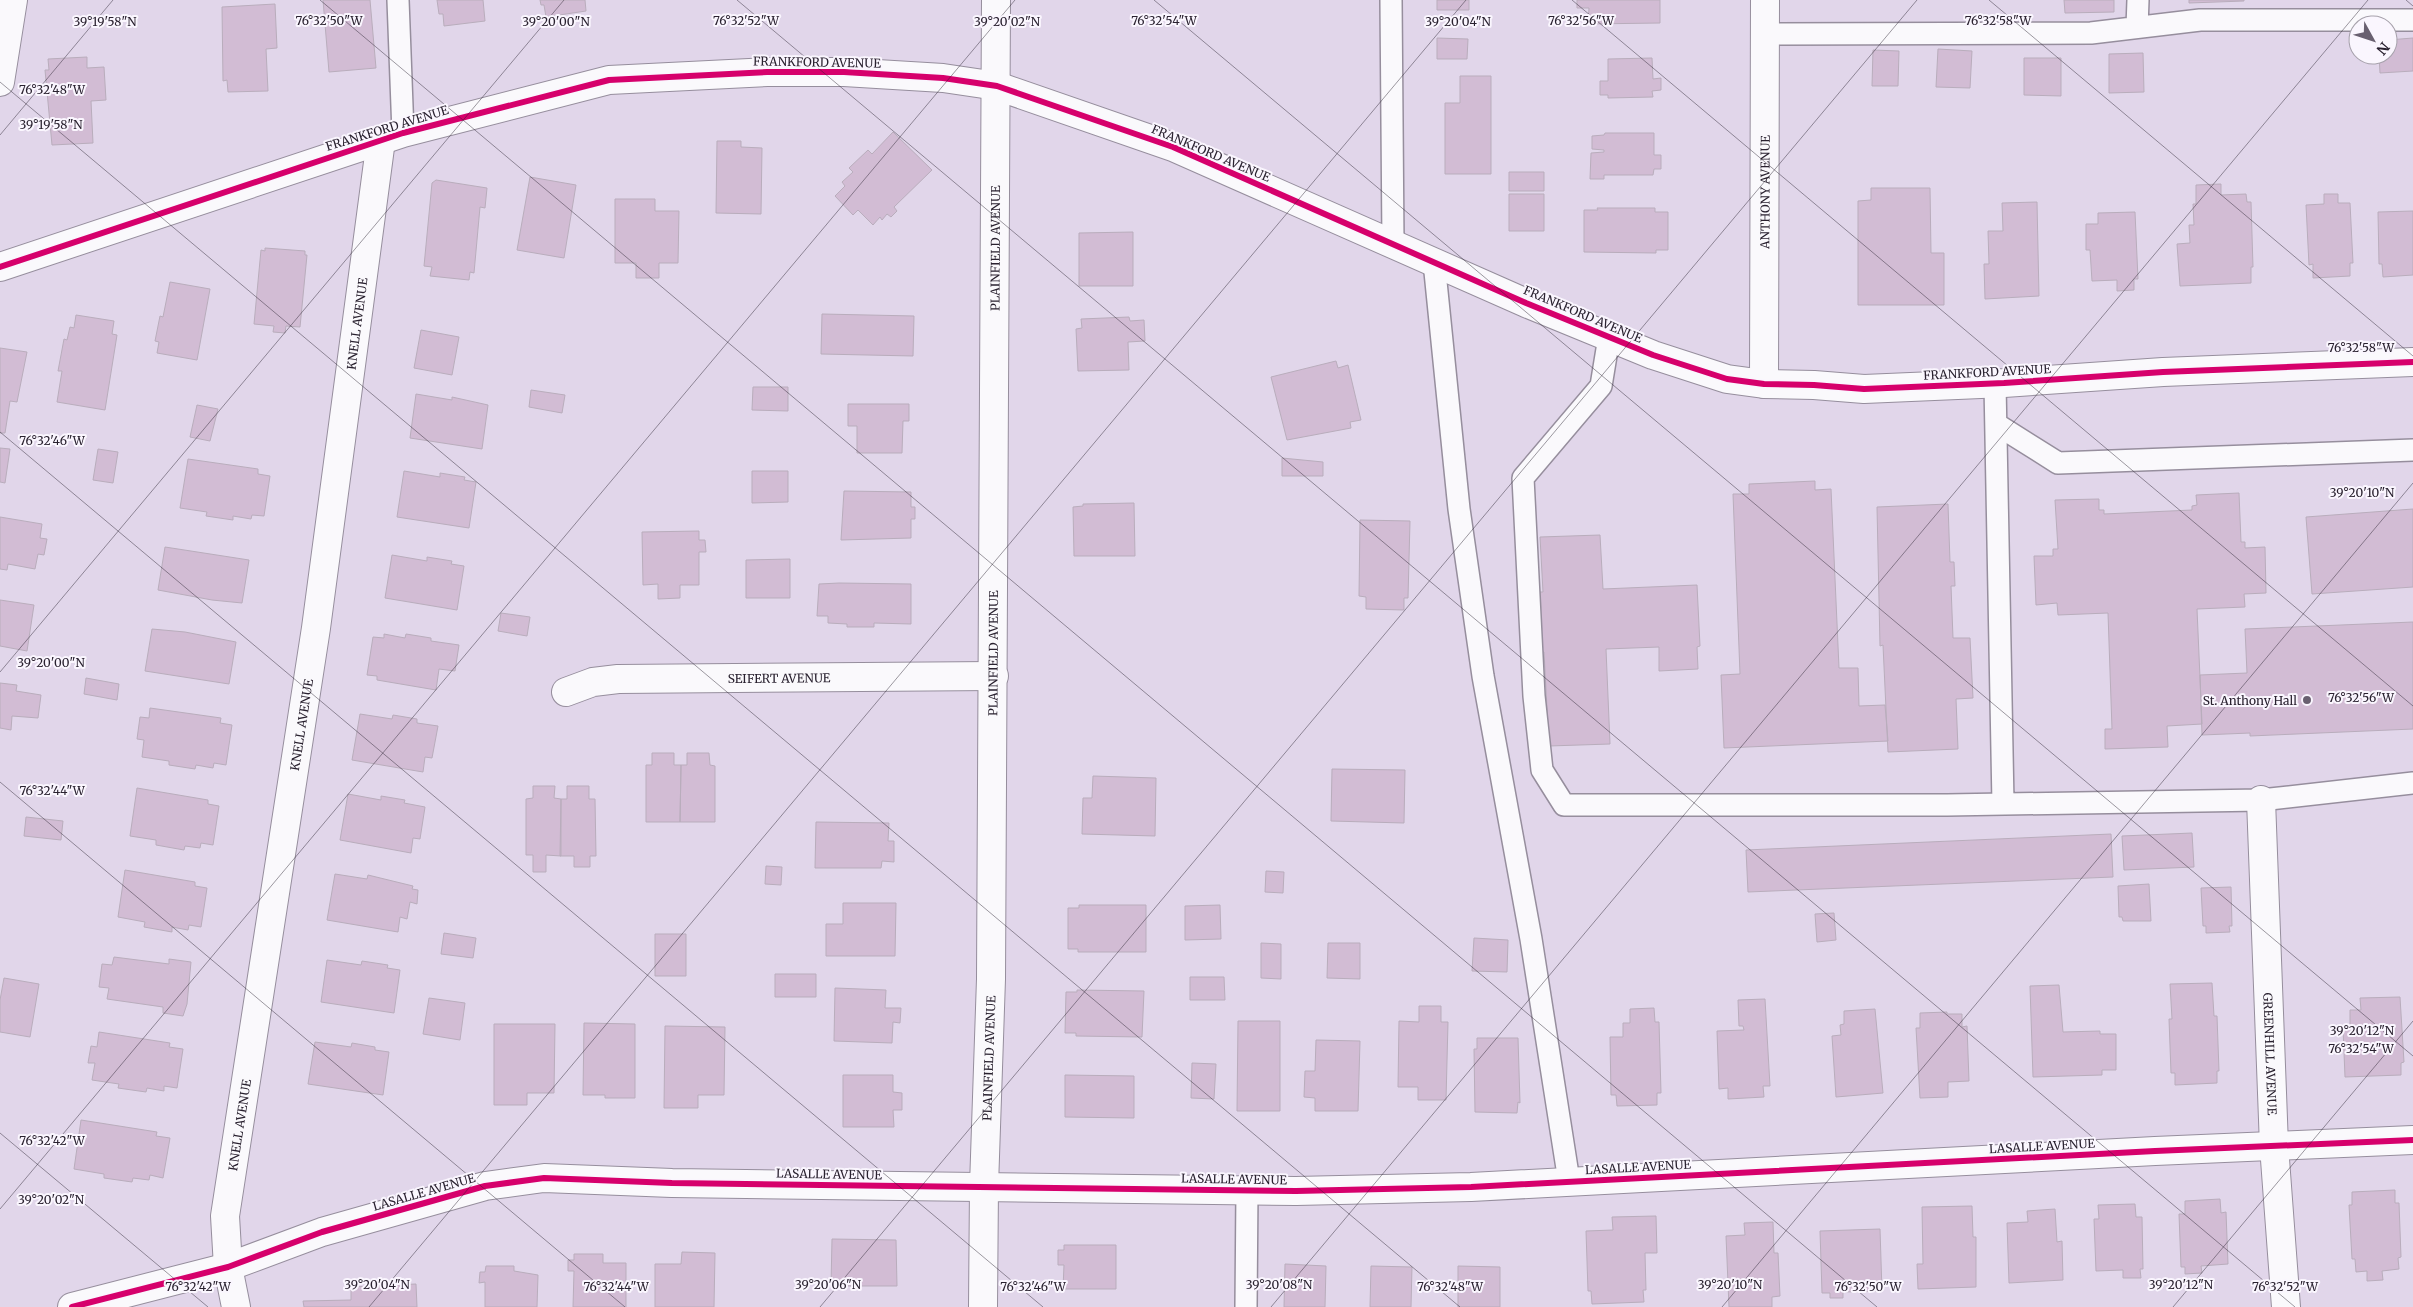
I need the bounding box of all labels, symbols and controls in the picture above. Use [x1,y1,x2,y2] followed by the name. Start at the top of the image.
[295,13,364,28] text: 76°32'50"W
[713,13,780,28] text: 76°32'52"W
[1131,13,1198,28] text: 76°32'54"W
[1548,13,1615,28] text: 76°32'56"W
[1965,13,2032,28] text: 76°32'58"W
[73,14,137,29] text: 39°19'58"N
[522,14,590,29] text: 39°20'00"N
[974,14,1041,29] text: 39°20'02"N
[1425,14,1492,29] text: 39°20'04"N
[2348,15,2398,65] north arrow
[2373,38,2393,58] text: N
[753,53,881,71] street label: FRANKFORD AVENUE
[19,82,86,97] text: 76°32'48"W
[324,102,451,154] street label: FRANKFORD AVENUE
[19,117,83,132] text: 39°19'58"N
[1149,121,1273,185] street label: FRANKFORD AVENUE
[1757,135,1772,250] street label: ANTHONY AVENUE
[987,185,1003,311] street label: PLAINFIELD AVENUE
[343,276,370,370] street label: KNELL AVENUE
[1521,282,1645,346] street label: FRANKFORD AVENUE
[2328,340,2395,355] text: 76°32'58"W
[1923,361,2052,383] street label: FRANKFORD AVENUE
[19,433,86,448] text: 76°32'46"W
[2330,485,2395,500] text: 39°20'10"N
[985,590,1000,716] street label: PLAINFIELD AVENUE
[17,655,85,670] text: 39°20'00"N
[728,670,831,686] street label: SEIFERT AVENUE
[287,677,316,772] street label: KNELL AVENUE
[2328,690,2395,705] text: 76°32'56"W
[2203,693,2297,708] place label: St. Anthony Hall
[2301,694,2313,706] marker: St. Anthony Hall
[19,783,86,798] text: 76°32'44"W
[2261,992,2280,1116] street label: GREENHILL AVENUE
[979,995,998,1121] street label: PLAINFIELD AVENUE
[2330,1023,2395,1038] text: 39°20'12"N
[2328,1041,2395,1056] text: 76°32'54"W
[225,1078,254,1172] street label: KNELL AVENUE
[19,1133,86,1148] text: 76°32'42"W
[1989,1136,2096,1156] street label: LASALLE AVENUE
[1585,1157,1692,1177] street label: LASALLE AVENUE
[776,1166,882,1182] street label: LASALLE AVENUE
[371,1170,477,1214] street label: LASALLE AVENUE
[1181,1171,1287,1187] street label: LASALLE AVENUE
[18,1192,85,1207] text: 39°20'02"N
[344,1277,411,1292] text: 39°20'04"N
[795,1277,862,1292] text: 39°20'06"N
[1246,1277,1313,1292] text: 39°20'08"N
[1698,1277,1763,1292] text: 39°20'10"N
[2149,1277,2214,1292] text: 39°20'12"N
[165,1279,232,1294] text: 76°32'42"W
[583,1279,650,1294] text: 76°32'44"W
[1000,1279,1067,1294] text: 76°32'46"W
[1417,1279,1484,1294] text: 76°32'48"W
[1834,1279,1903,1294] text: 76°32'50"W
[2252,1279,2319,1294] text: 76°32'52"W

